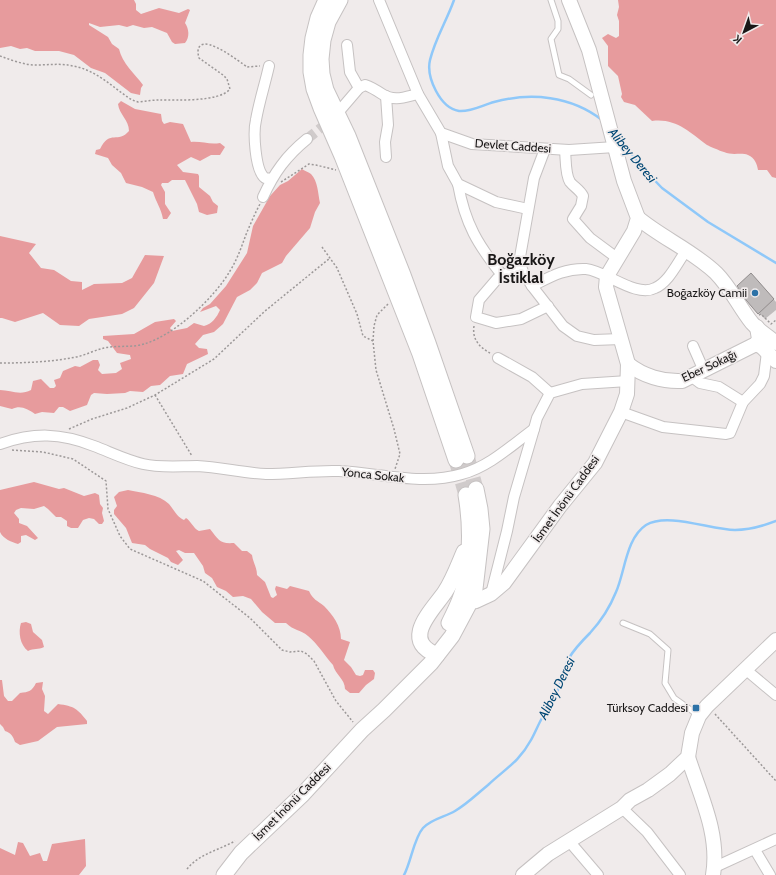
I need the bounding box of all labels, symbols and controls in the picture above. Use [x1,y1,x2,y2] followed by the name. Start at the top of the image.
[724,12,764,52] north arrow
[730,32,745,47] text: K
[605,123,661,186] water label: Alibey Deresi
[474,135,552,156] street label: Devlet Caddesi
[487,250,555,287] district label: Boğazköy İstiklal
[667,285,747,300] place label: Boğazköy Camii
[750,288,760,298] marker: Boğazköy Camii
[679,346,739,385] street label: Eber Sokağı
[529,452,602,545] street label: İsmet İnönü Caddesi
[340,464,406,485] street label: Yonca Sokak
[534,654,578,722] water label: Alibey Deresi
[607,700,688,715] place label: Türksoy Caddesi
[691,703,701,713] marker: Türksoy Caddesi
[250,760,334,844] street label: İsmet İnönü Caddesi

